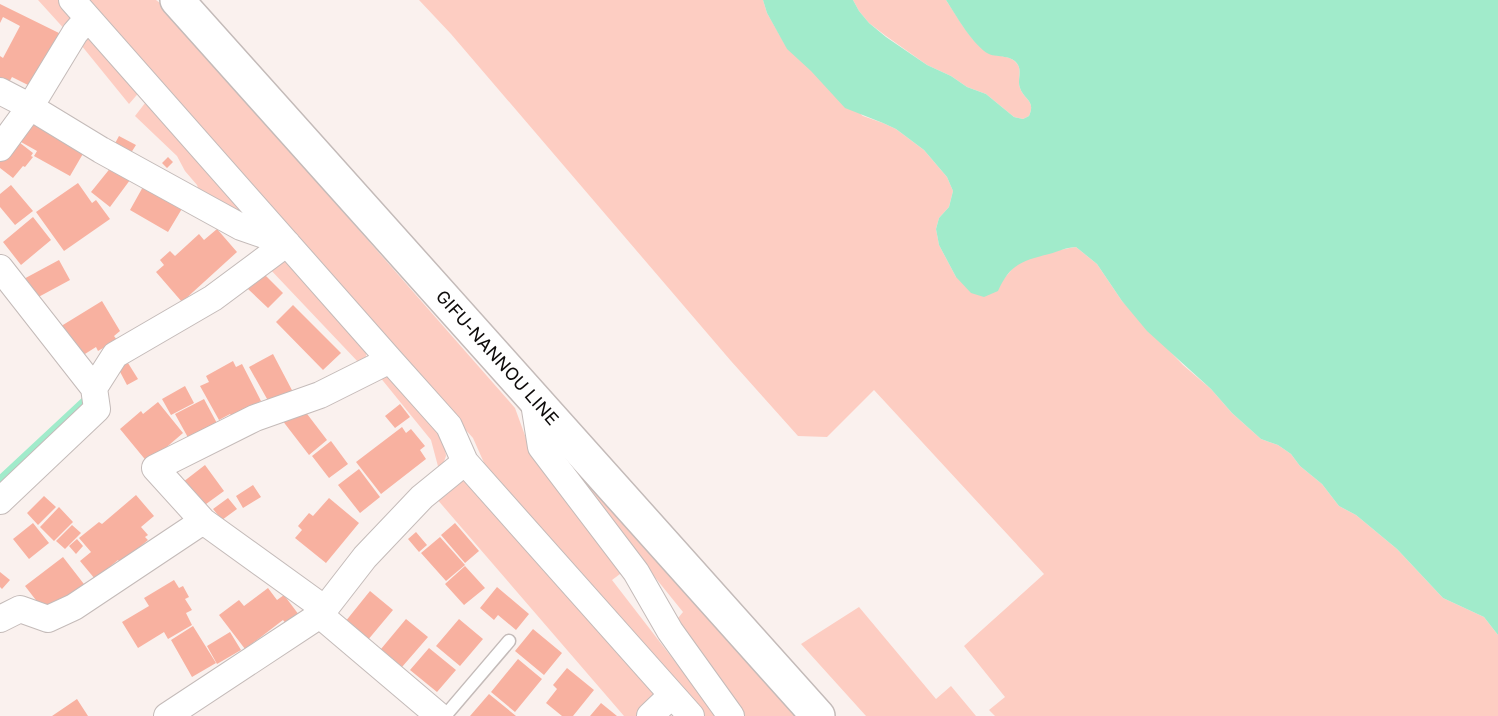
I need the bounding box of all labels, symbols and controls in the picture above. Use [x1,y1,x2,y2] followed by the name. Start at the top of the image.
[432,285,564,429] street label: GIFU-NANNOU LINE

